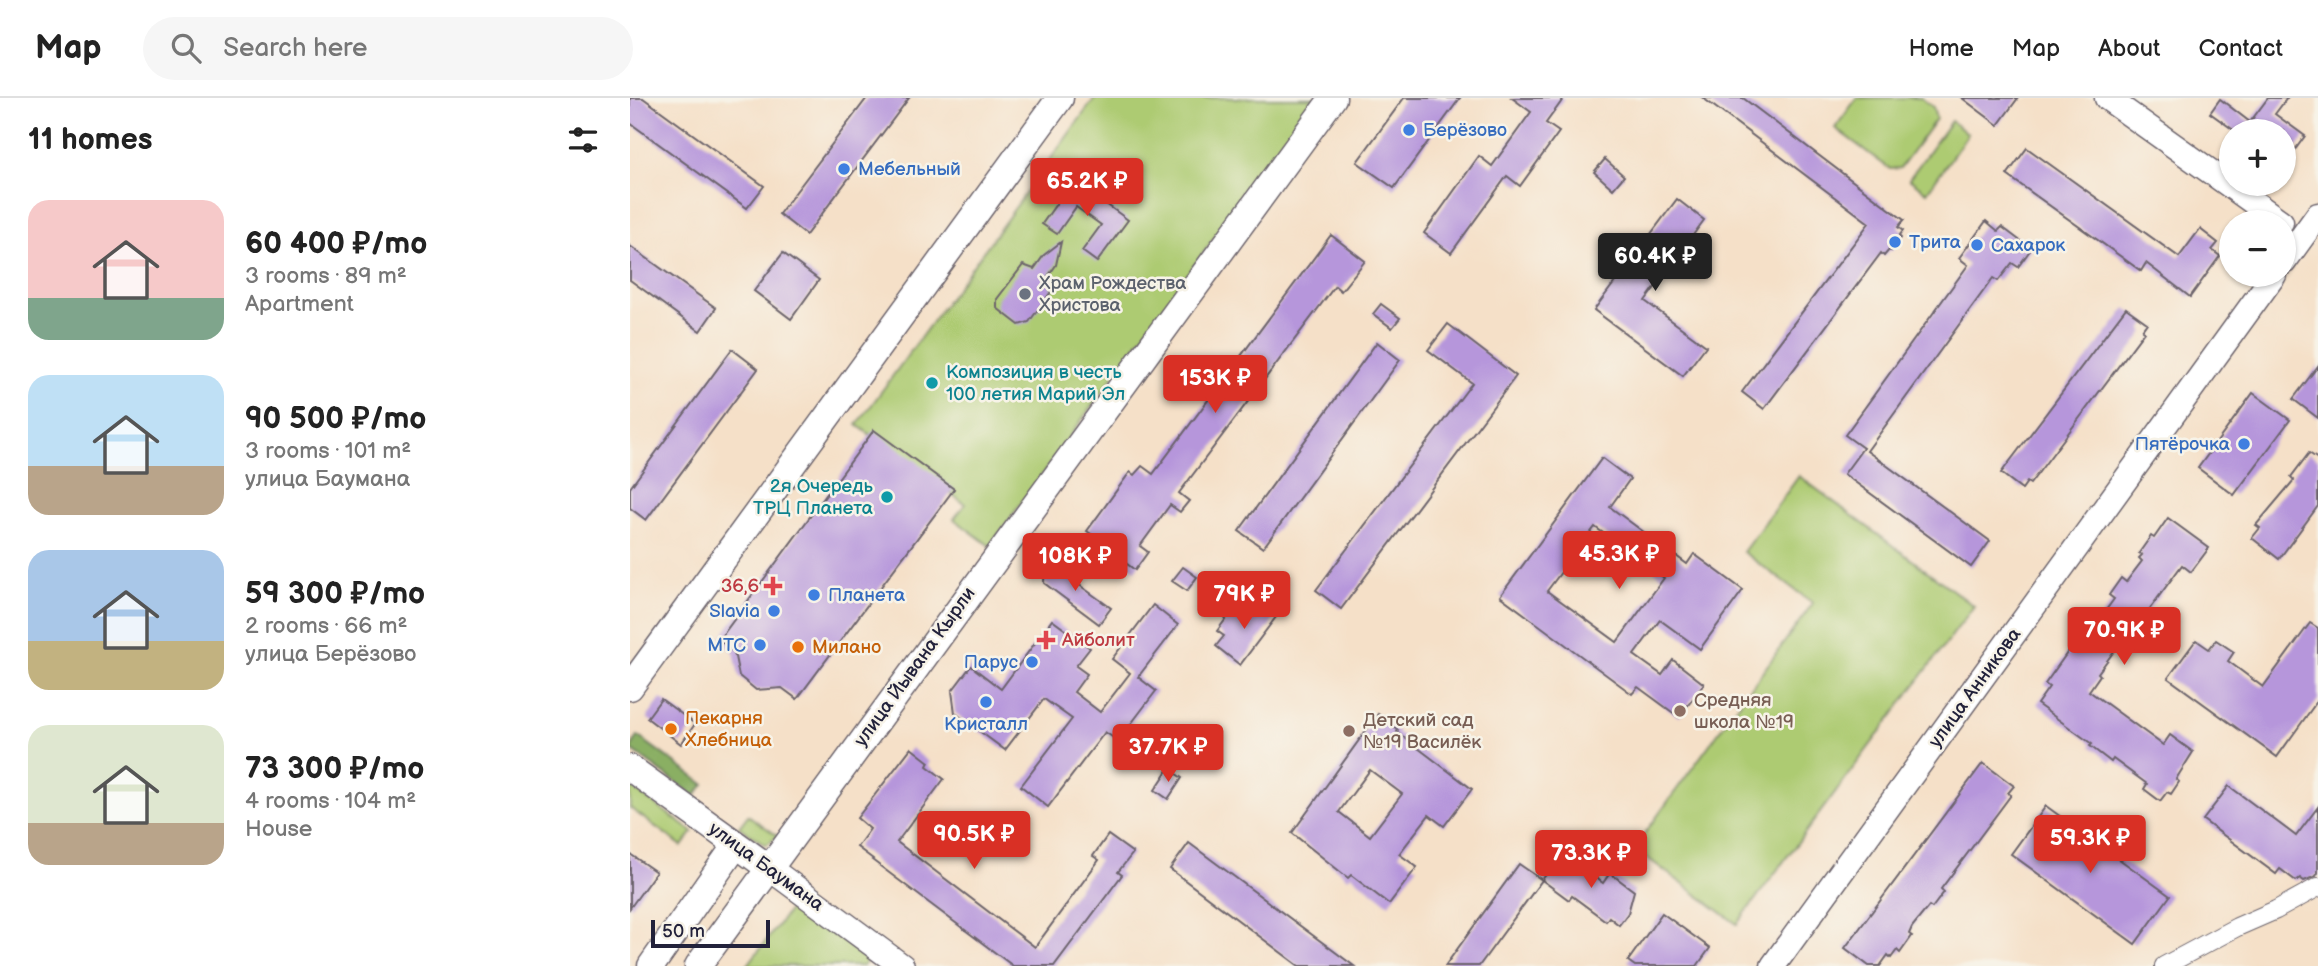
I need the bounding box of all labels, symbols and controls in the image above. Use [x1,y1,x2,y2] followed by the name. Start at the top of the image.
[143,17,633,80] search box
[35,28,101,68] text: Map
[167,29,205,67] icon: search
[223,33,367,64] text: Search here
[1909,34,1974,63] text: Home
[2012,34,2060,63] text: Map
[2098,34,2160,63] text: About
[2198,34,2283,63] text: Contact
[1423,119,1507,142] place label: Берёзово
[2219,119,2296,287] map controls
[2219,119,2296,196] button: +
[564,121,602,159] icon: filters
[28,122,152,158] text: 11 homes
[1401,122,1417,138] marker: Берёзово
[858,158,961,181] place label: Мебельный
[1022,158,1152,218] pin: 65.2K ₽
[836,161,852,177] marker: Мебельный
[1046,167,1128,195] text: 65.2K ₽
[2219,210,2296,287] button: −
[245,226,427,262] text: 60 400 ₽/mo
[84,228,168,312] icon: home
[1909,231,1961,254] place label: Трита
[1590,234,1720,293] pin: 60.4K ₽
[1887,234,1903,250] marker: Трита
[1991,234,2065,257] place label: Сахарок
[1969,237,1985,253] marker: Сахарок
[1614,242,1696,270] text: 60.4K ₽
[245,262,407,290] text: 3 rooms · 89 m²
[1039,272,1186,317] place label: Храм Рождества Христова
[1017,286,1033,302] marker: Храм Рождества Христова
[245,290,354,318] text: Apartment
[1158,356,1272,415] pin: 153K ₽
[946,361,1125,406] place label: Композиция в честь 100 летия Марий Эл
[1179,364,1251,392] text: 153K ₽
[924,375,940,391] marker: Композиция в честь 100 летия Марий Эл
[245,401,426,437] text: 90 500 ₽/mo
[84,403,168,487] icon: home
[2135,433,2230,456] place label: Пятёрочка
[2236,436,2252,452] marker: Пятёрочка
[245,437,411,465] text: 3 rooms · 101 m²
[245,465,410,493] text: улица Баумана
[753,475,874,520] place label: 2я Очередь ТРЦ Планета
[879,489,895,505] marker: 2я Очередь ТРЦ Планета
[1554,532,1684,591] pin: 45.3K ₽
[1018,533,1132,593] pin: 108K ₽
[1579,540,1659,568] text: 45.3K ₽
[1038,542,1112,570] text: 108K ₽
[1195,572,1293,631] pin: 79K ₽
[721,575,759,598] place label: 36,6
[245,576,425,612] text: 59 300 ₽/mo
[84,578,168,662] icon: home
[765,578,781,594] marker: 36,6
[1213,580,1275,608] text: 79K ₽
[849,583,981,751] street label: улица Йывана Кырли
[828,584,905,607] place label: Планета
[806,587,822,603] marker: Планета
[709,600,760,623] place label: Slavia
[766,603,782,619] marker: Slavia
[2059,608,2189,667] pin: 70.9K ₽
[245,612,407,640] text: 2 rooms · 66 m²
[2084,616,2164,644] text: 70.9K ₽
[1924,624,2026,752] street label: улица Анникова
[1061,629,1135,652] place label: Айболит
[1036,630,1056,650] marker: Айболит
[707,634,746,657] place label: МТС
[812,636,881,659] place label: Милано
[752,637,768,653] marker: МТС
[790,639,806,655] marker: Милано
[245,640,416,668] text: улица Берёзово
[964,651,1019,674] place label: Парус
[1024,654,1040,670] marker: Парус
[1694,689,1794,734] place label: Средняя школа №19
[978,694,994,710] marker: Кристалл
[1672,703,1688,719] marker: Средняя школа №19
[685,707,772,752] place label: Пекарня Хлебница
[1363,709,1481,754] place label: Детский сад №19 Василёк
[944,713,1028,736] place label: Кристалл
[663,721,679,737] marker: Пекарня Хлебница
[1341,723,1357,739] marker: Детский сад №19 Василёк
[1103,724,1233,784] pin: 37.7K ₽
[1128,733,1208,761] text: 37.7K ₽
[245,751,424,787] text: 73 300 ₽/mo
[84,753,168,837] icon: home
[245,787,416,815] text: 4 rooms · 104 m²
[909,812,1039,871] pin: 90.5K ₽
[245,815,312,843] text: House
[2025,816,2155,875] pin: 59.3K ₽
[704,818,828,916] street label: улица Баумана
[933,820,1015,848] text: 90.5K ₽
[2050,824,2130,852] text: 59.3K ₽
[1526,830,1656,890] pin: 73.3K ₽
[1551,839,1631,867] text: 73.3K ₽
[651,917,770,949] scale bar
[662,920,705,943] text: 50 m

